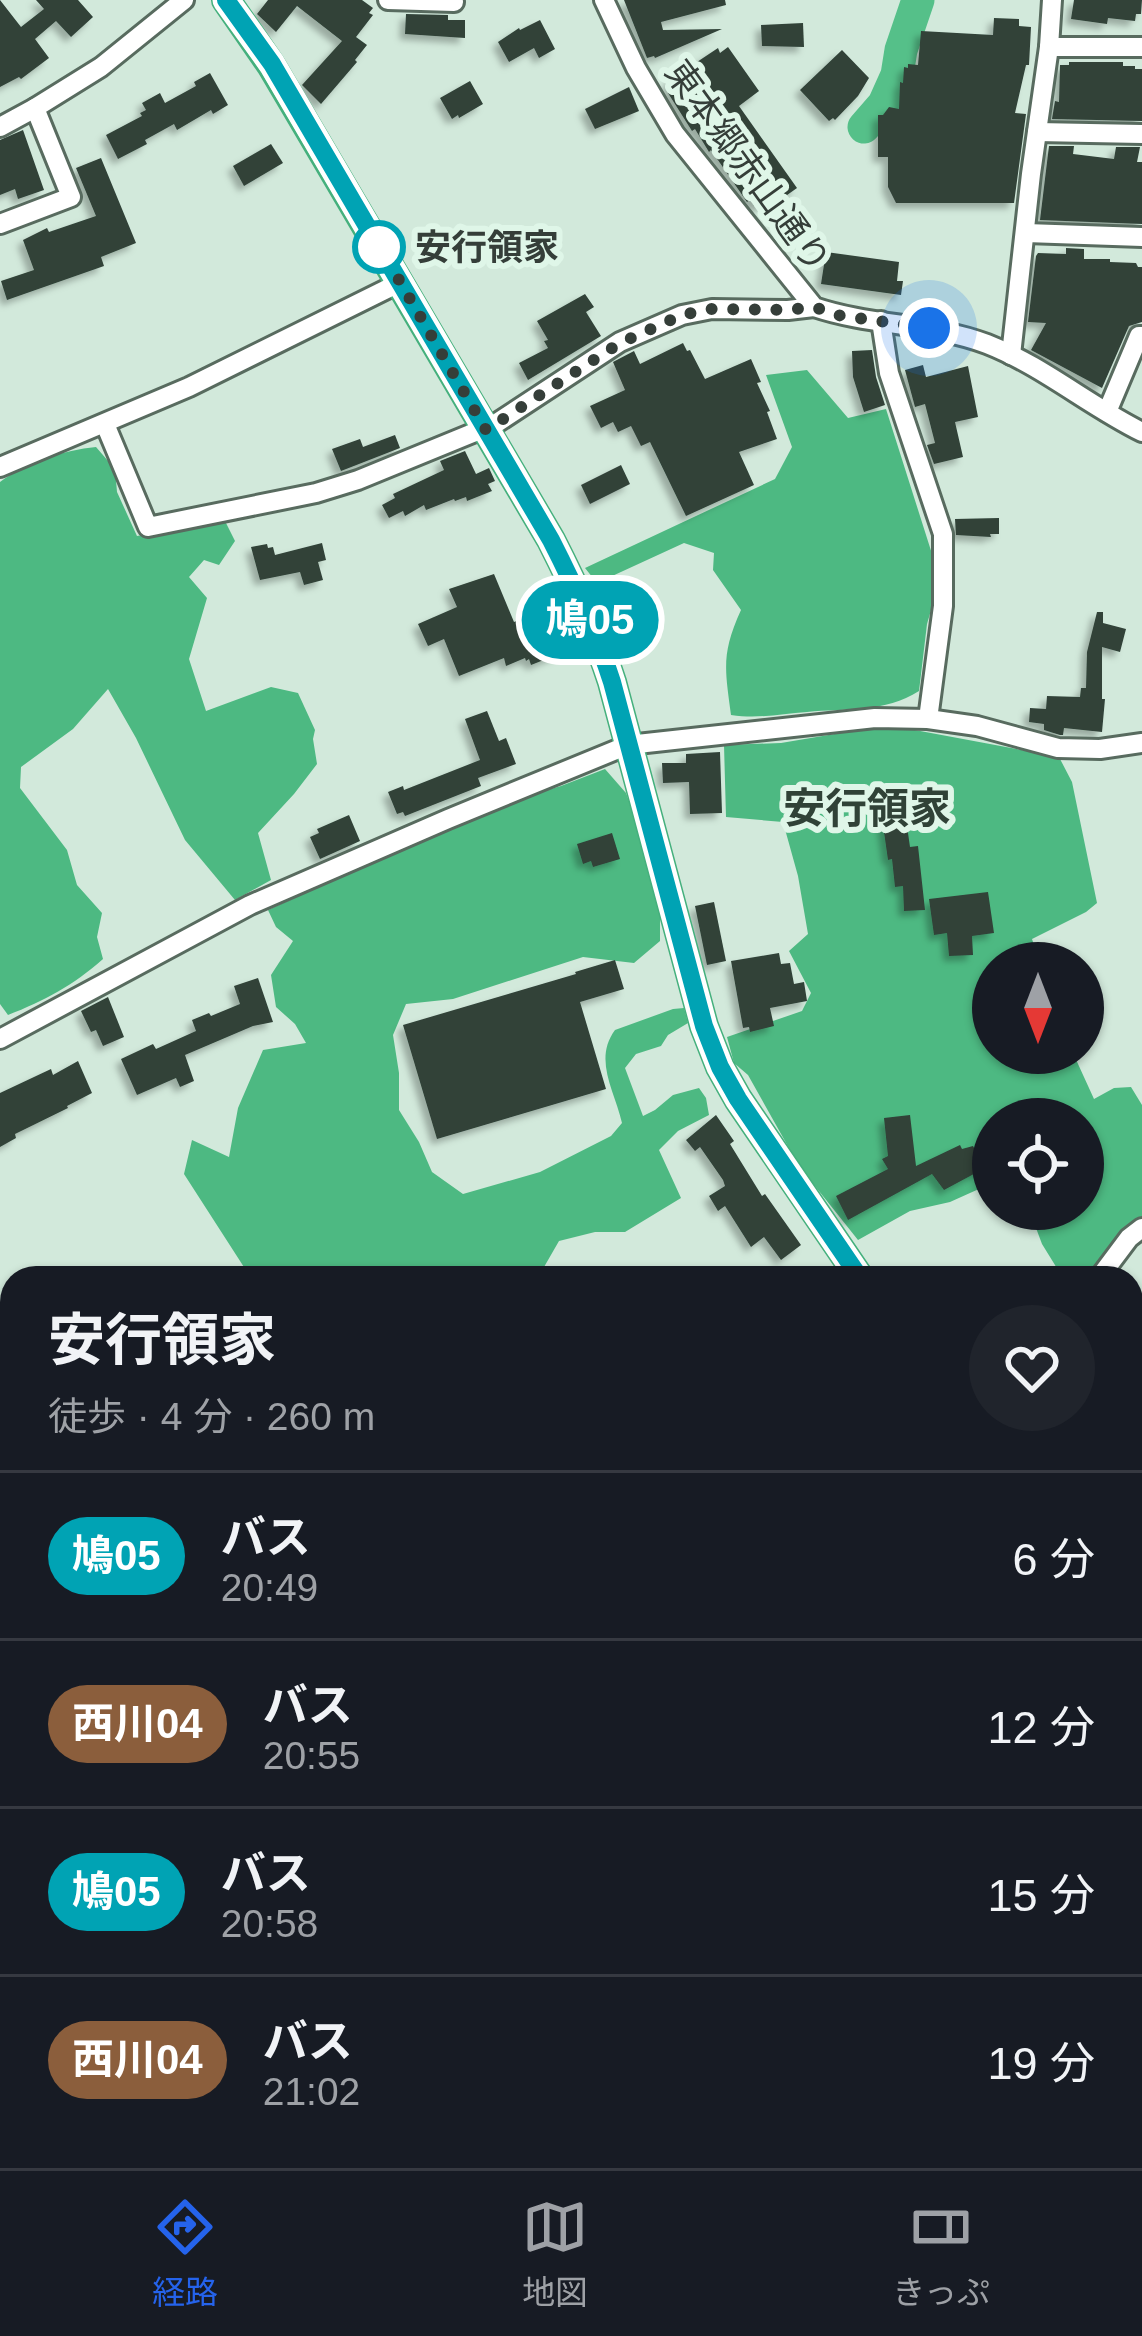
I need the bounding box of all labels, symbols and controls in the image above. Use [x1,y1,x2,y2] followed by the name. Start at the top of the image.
[657,52,838,280] street label: 東本郷赤山通り
[354,222,404,272] marker: 安行領家
[415,227,559,268] place label: 安行領家
[899,298,959,358] your location
[521,581,659,659] line badge: 鳩05
[546,596,634,643] text: 鳩05
[783,785,951,832] district label: 安行領家
[972,942,1104,1074] north arrow
[972,942,1104,1230] map controls
[972,1098,1104,1230] button: locate
[969,1305,1095,1431] button: heart
[48,1308,276,1372] text: 安行領家
[48,1395,375,1438] text: 徒歩 · 4 分 · 260 m
[221,1512,311,1563] text: バス
[72,1532,161,1579] text: 鳩05
[1012,1534,1095,1585] text: 6 分
[221,1566,318,1609] text: 20:49
[263,1680,353,1731] text: バス
[72,1700,203,1747] text: 西川04
[987,1702,1095,1753] text: 12 分
[263,1734,360,1777] text: 20:55
[221,1848,311,1899] text: バス
[72,1868,161,1915] text: 鳩05
[987,1870,1095,1921] text: 15 分
[221,1902,318,1945] text: 20:58
[263,2016,353,2067] text: バス
[72,2036,203,2083] text: 西川04
[987,2038,1095,2089] text: 19 分
[263,2070,360,2113] text: 21:02
[152,2194,218,2314] tab: 経路
[522,2194,588,2314] tab: 地図
[892,2194,990,2314] tab: きっぷ

